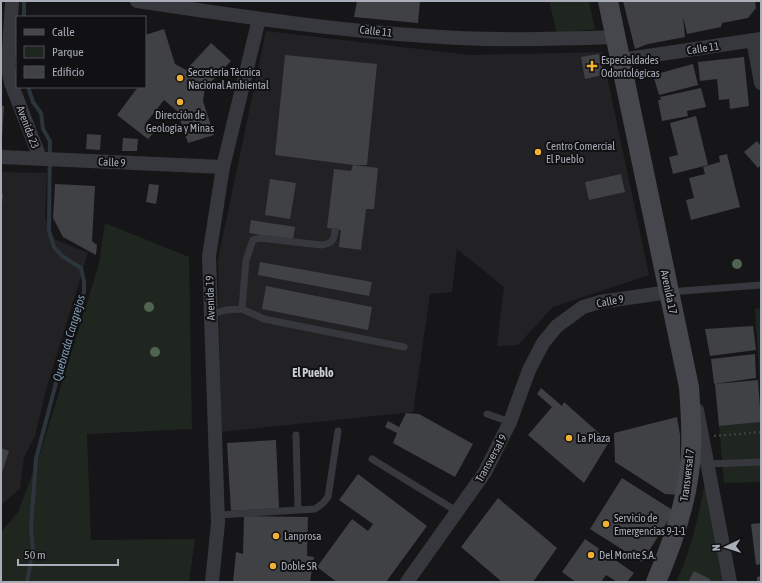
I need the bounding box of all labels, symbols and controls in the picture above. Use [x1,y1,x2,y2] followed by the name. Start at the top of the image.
[16,16,146,88] legend
[359,23,393,39] street label: Calle 11
[52,25,75,39] text: Calle
[686,40,720,56] street label: Calle 11
[52,45,84,59] text: Parque
[601,54,660,79] place label: Especialdades Odontológicas
[586,60,598,72] marker: Especialdades Odontológicas
[52,65,85,79] text: Edificio
[188,66,269,91] place label: Secretería Técnica Nacional Ambiental
[175,73,185,83] marker: Secretería Técnica Nacional Ambiental
[175,97,185,107] marker: Dirección de Geología y Minas
[14,104,42,150] street label: Avenida 23
[146,109,214,134] place label: Dirección de Geología y Minas
[546,140,615,165] place label: Centro Comercial El Pueblo
[533,147,543,157] marker: Centro Comercial El Pueblo
[98,155,126,169] street label: Calle 9
[658,269,680,315] street label: Avenida 17
[203,275,217,321] street label: Avenida 19
[595,292,625,310] street label: Calle 9
[50,293,88,383] water label: Quebrada Cangrejos
[292,366,334,380] district label: El Pueblo
[473,432,509,484] street label: Transversal 9
[577,432,610,444] place label: La Plaza
[564,433,574,443] marker: La Plaza
[678,448,696,502] street label: Transversal 7
[614,512,686,537] place label: Servicio de Emergencias 9-1-1
[601,519,611,529] marker: Servicio de Emergencias 9-1-1
[706,527,746,567] north arrow
[284,530,321,542] place label: Lanprosa
[271,531,281,541] marker: Lanprosa
[18,541,118,567] scale bar
[710,544,722,551] text: N
[24,548,46,562] text: 50 m
[599,549,656,561] place label: Del Monte S.A.
[586,550,596,560] marker: Del Monte S.A.
[281,560,317,572] place label: Doble SR
[268,561,278,571] marker: Doble SR

